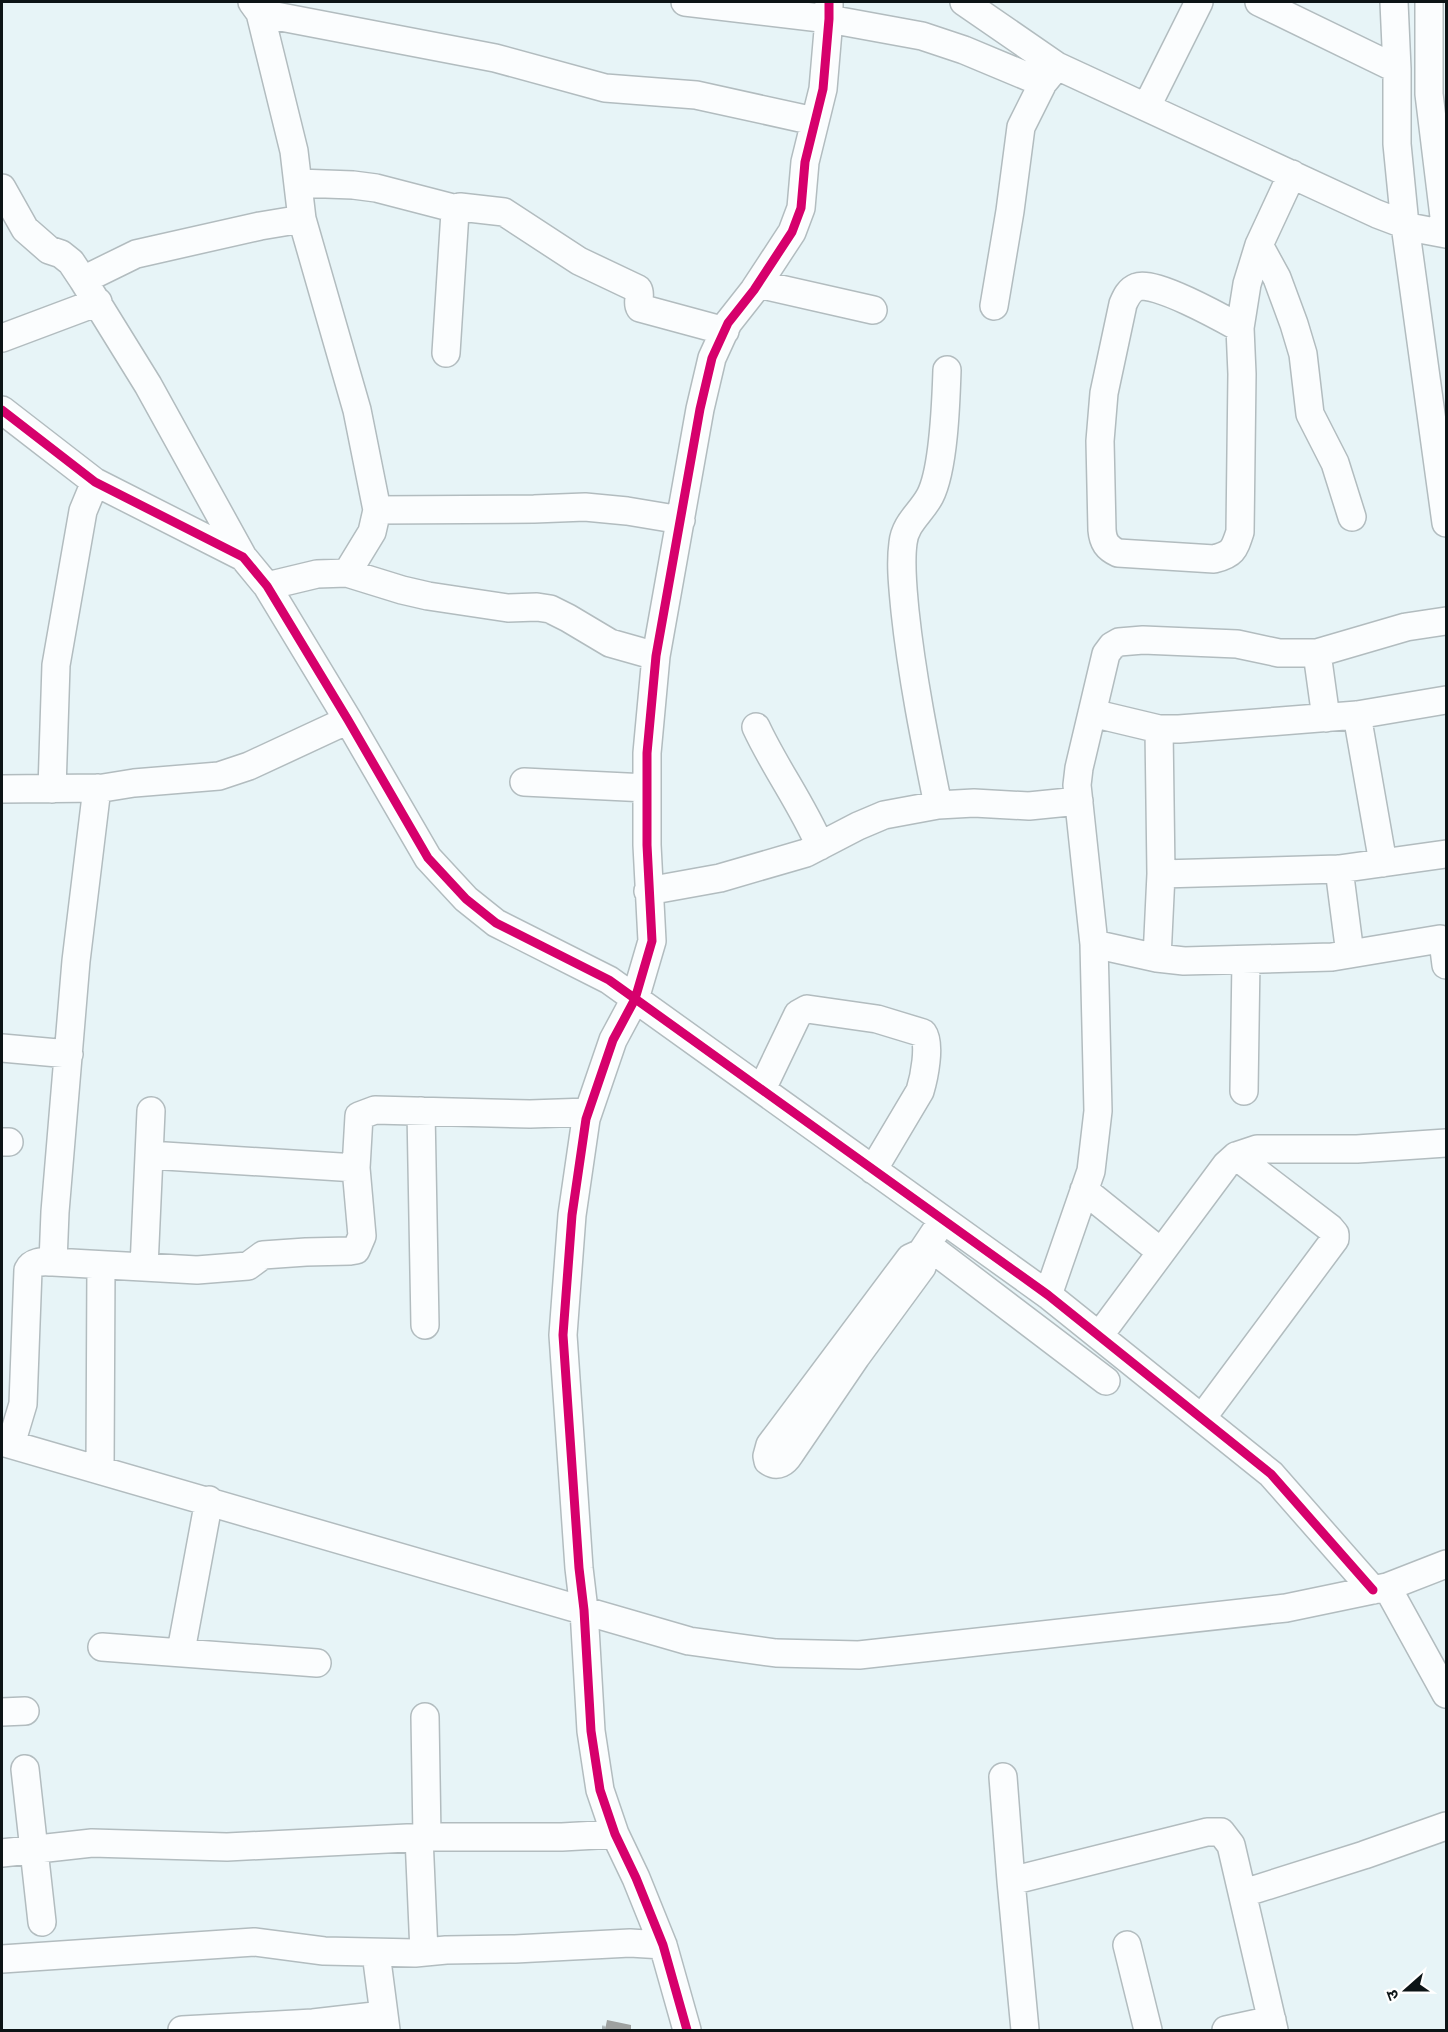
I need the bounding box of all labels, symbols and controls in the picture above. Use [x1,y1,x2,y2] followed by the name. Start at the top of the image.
[1376,1960,1436,2020] north arrow
[1381,1987,1403,2003] text: उ

